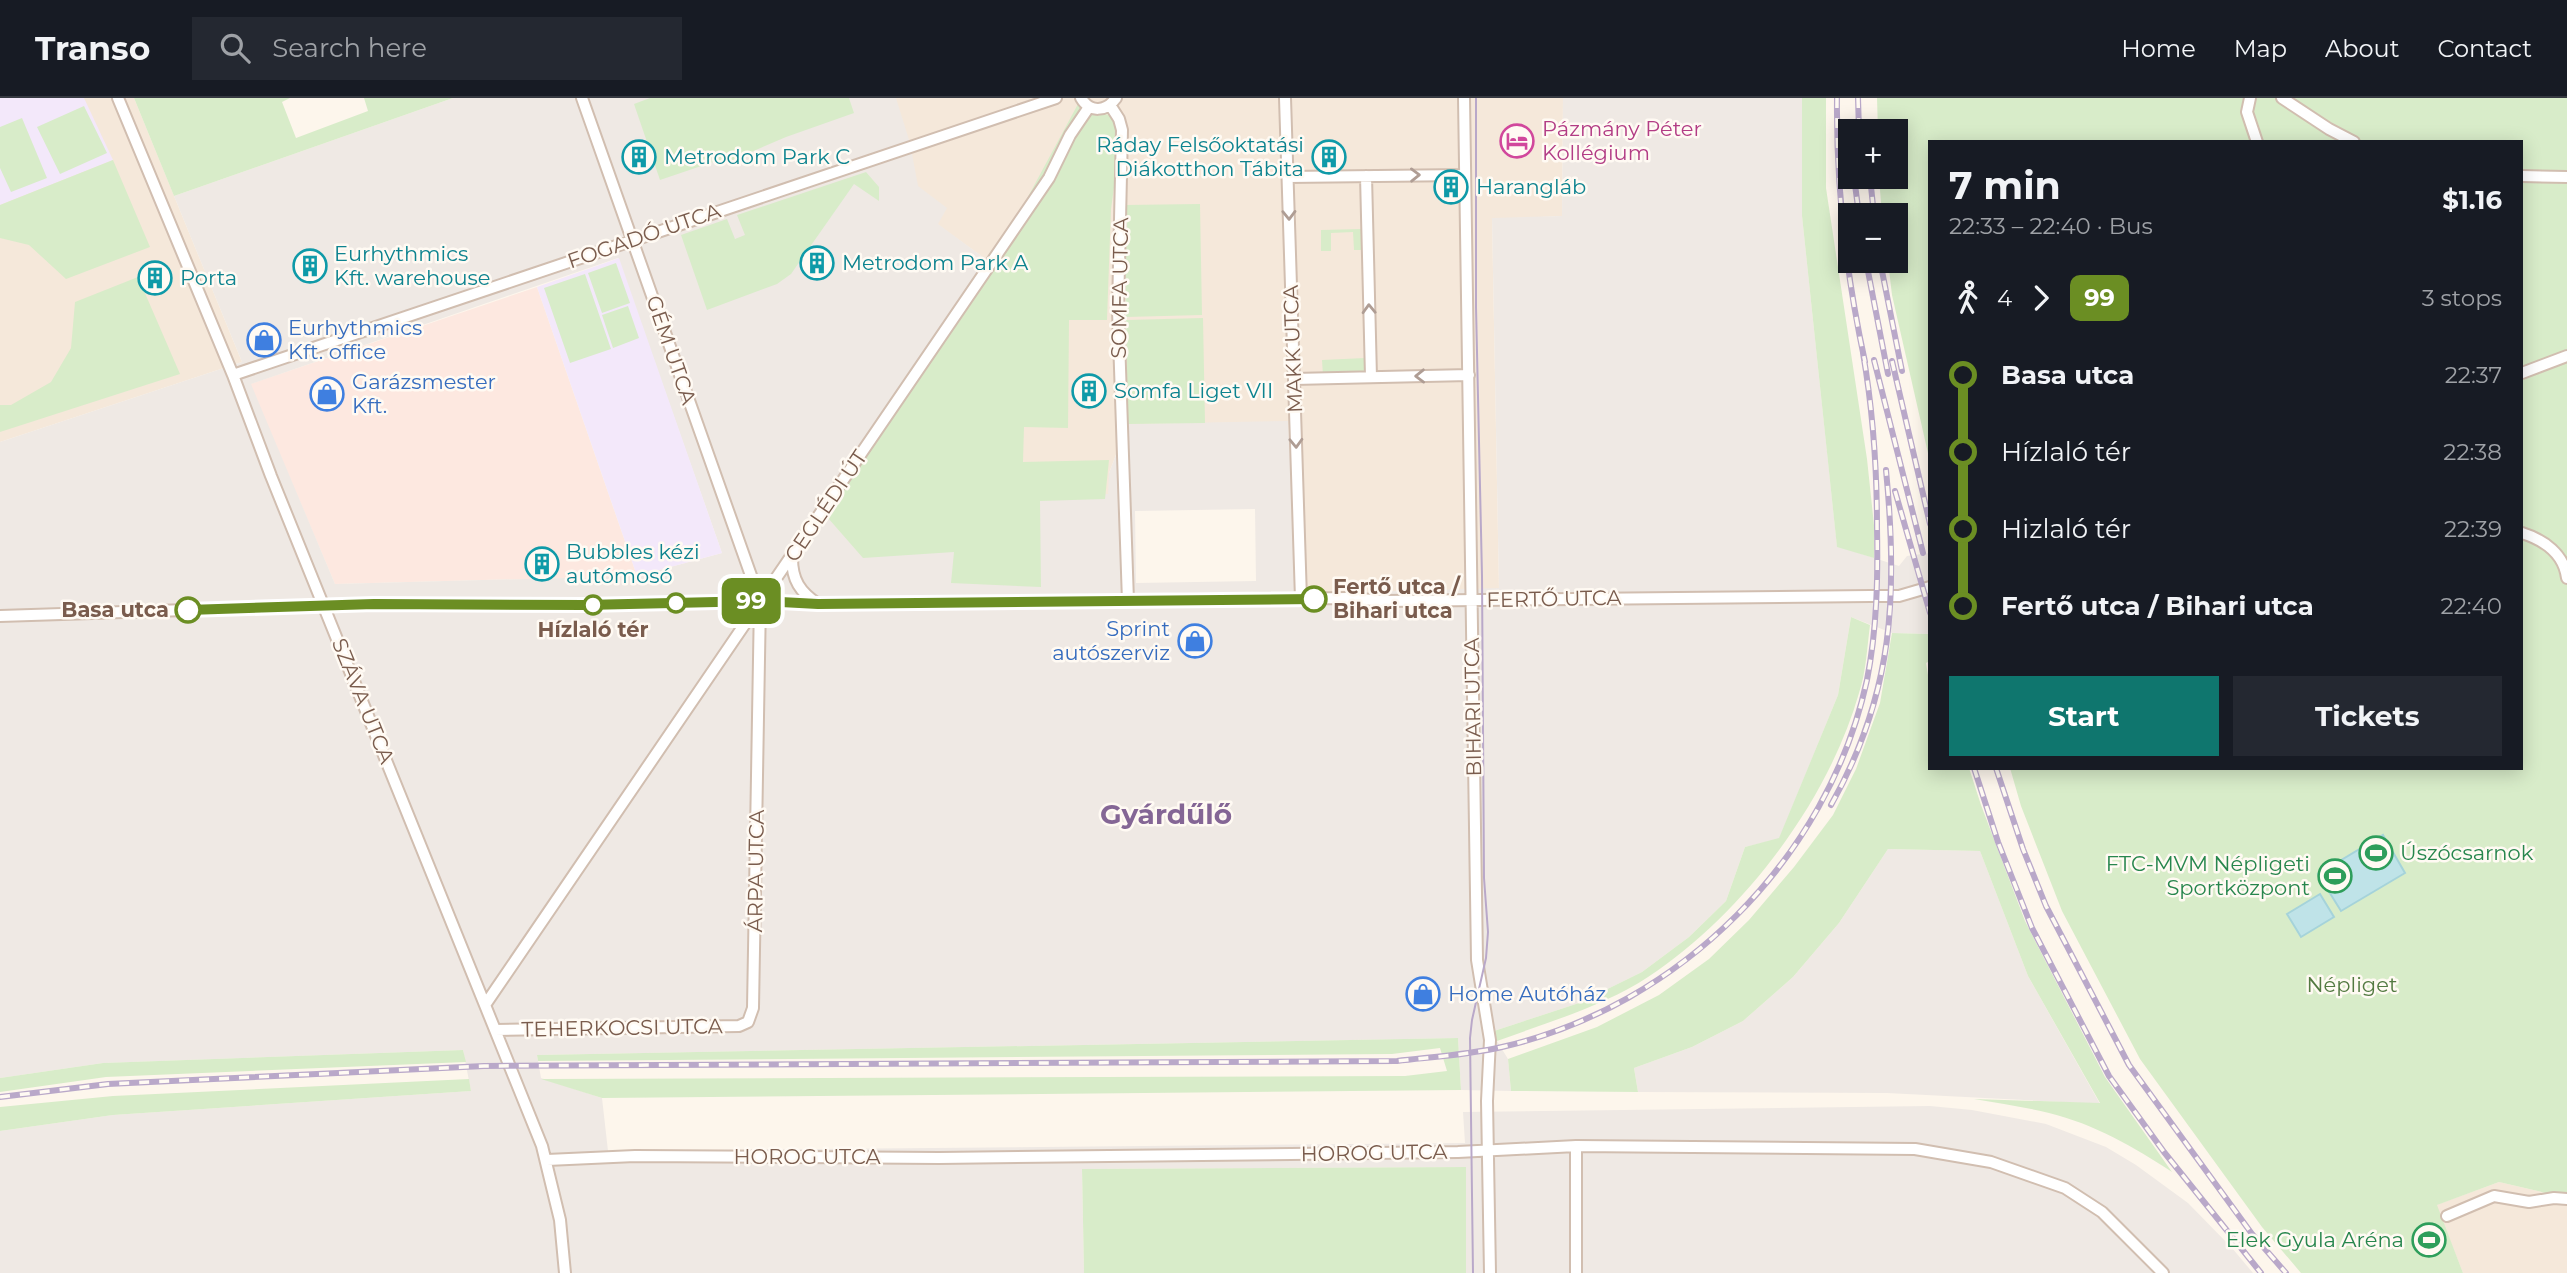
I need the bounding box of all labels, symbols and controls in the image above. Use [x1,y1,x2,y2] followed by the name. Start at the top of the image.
[192,17,682,80] search box
[35,28,150,68] text: Transo
[216,29,254,67] icon: search
[272,32,427,64] text: Search here
[2121,34,2196,63] text: Home
[2234,34,2287,63] text: Map
[2325,34,2399,63] text: About
[2437,34,2532,63] text: Contact
[1542,116,1702,165] place label: Pázmány Péter Kollégium
[1838,119,1908,273] map controls
[1838,119,1908,189] button: +
[1498,122,1536,160] hotel icon: Pázmány Péter Kollégium
[1096,132,1304,181] place label: Ráday Felsőoktatási Diákotthon Tábita
[620,138,658,176] building icon: Metrodom Park C
[1310,138,1348,176] building icon: Ráday Felsőoktatási Diákotthon Tábita
[664,144,850,169] place label: Metrodom Park C
[1949,162,2061,209] text: 7 min
[1411,167,1421,183] one-way arrow
[1432,168,1470,206] building icon: Harangláb
[1476,174,1586,199] place label: Harangláb
[2442,184,2502,216] text: $1.16
[564,197,725,273] street label: FOGADÓ UTCA
[1838,203,1908,273] button: −
[1281,210,1297,221] one-way arrow
[1949,212,2153,240] text: 22:33 – 22:40 · Bus
[1106,216,1133,359] street label: SOMFA UTCA
[334,241,490,290] place label: Eurhythmics Kft. warehouse
[798,244,836,282] building icon: Metrodom Park A
[291,247,329,285] building icon: Eurhythmics Kft. warehouse
[842,250,1029,275] place label: Metrodom Park A
[136,259,174,297] building icon: Porta
[180,265,237,290] place label: Porta
[1949,279,1987,317] icon: walk
[2022,279,2060,317] icon: forward
[2084,283,2115,312] text: 99
[1278,284,1307,414] street label: MAKK UTCA
[1997,284,2012,312] text: 4
[2422,284,2502,312] text: 3 stops
[641,292,702,408] street label: GÉM UTCA
[1361,303,1377,314] one-way arrow
[288,315,422,364] place label: Eurhythmics Kft. office
[245,321,283,359] shop icon: Eurhythmics Kft. office
[2001,359,2134,391] text: Basa utca
[2445,361,2502,389] text: 22:37
[352,369,496,418] place label: Garázsmester Kft.
[1414,369,1425,384] one-way arrow
[1070,372,1108,410] building icon: Somfa Liget VII
[308,375,346,413] shop icon: Garázsmester Kft.
[1114,378,1273,403] place label: Somfa Liget VII
[2001,436,2131,468] text: Hízlaló tér
[1289,437,1304,448] one-way arrow
[2443,438,2502,466] text: 22:38
[779,445,872,566] street label: CEGLÉDI ÚT
[2001,513,2131,545] text: Hizlaló tér
[2444,515,2502,543] text: 22:39
[566,539,700,588] place label: Bubbles kézi autómosó
[523,545,561,583] building icon: Bubbles kézi autómosó
[1333,574,1462,623] place label: Fertő utca / Bihari utca
[720,578,782,624] line badge: 99
[1486,585,1623,612] street label: FERTŐ UTCA
[736,586,766,615] text: 99
[1301,586,1327,612] marker: Fertő utca / Bihari utca
[2001,590,2314,622] text: Fertő utca / Bihari utca
[2441,592,2502,620] text: 22:40
[666,593,686,613] unlabelled marker
[583,595,603,615] marker: Hízlaló tér
[61,597,169,622] place label: Basa utca
[175,597,201,623] marker: Basa utca
[1052,616,1170,665] place label: Sprint autószerviz
[537,617,649,642] place label: Hízlaló tér
[1176,622,1214,660] shop icon: Sprint autószerviz
[327,634,400,768] street label: SZÁVA UTCA
[1459,636,1486,777] street label: BIHARI UTCA
[1949,676,2219,756] button: Start
[2233,676,2502,756] button: Tickets
[1100,797,1232,831] district label: Gyárdűlő
[742,809,769,933] street label: ÁRPA UTCA
[2357,834,2395,872] sports icon: Úszócsarnok
[2400,840,2534,865] place label: Úszócsarnok
[2106,851,2310,900] place label: FTC-MVM Népligeti Sportközpont
[2316,857,2354,895] sports icon: FTC-MVM Népligeti Sportközpont
[2307,972,2397,997] park label: Népliget
[1404,975,1442,1013] shop icon: Home Autóház
[1448,981,1606,1006] place label: Home Autóház
[521,1013,724,1042] street label: TEHERKOCSI UTCA
[1300,1139,1449,1166] street label: HOROG UTCA
[734,1144,881,1169] street label: HOROG UTCA
[2410,1221,2448,1259] sports icon: Elek Gyula Aréna
[2226,1227,2404,1252] place label: Elek Gyula Aréna

